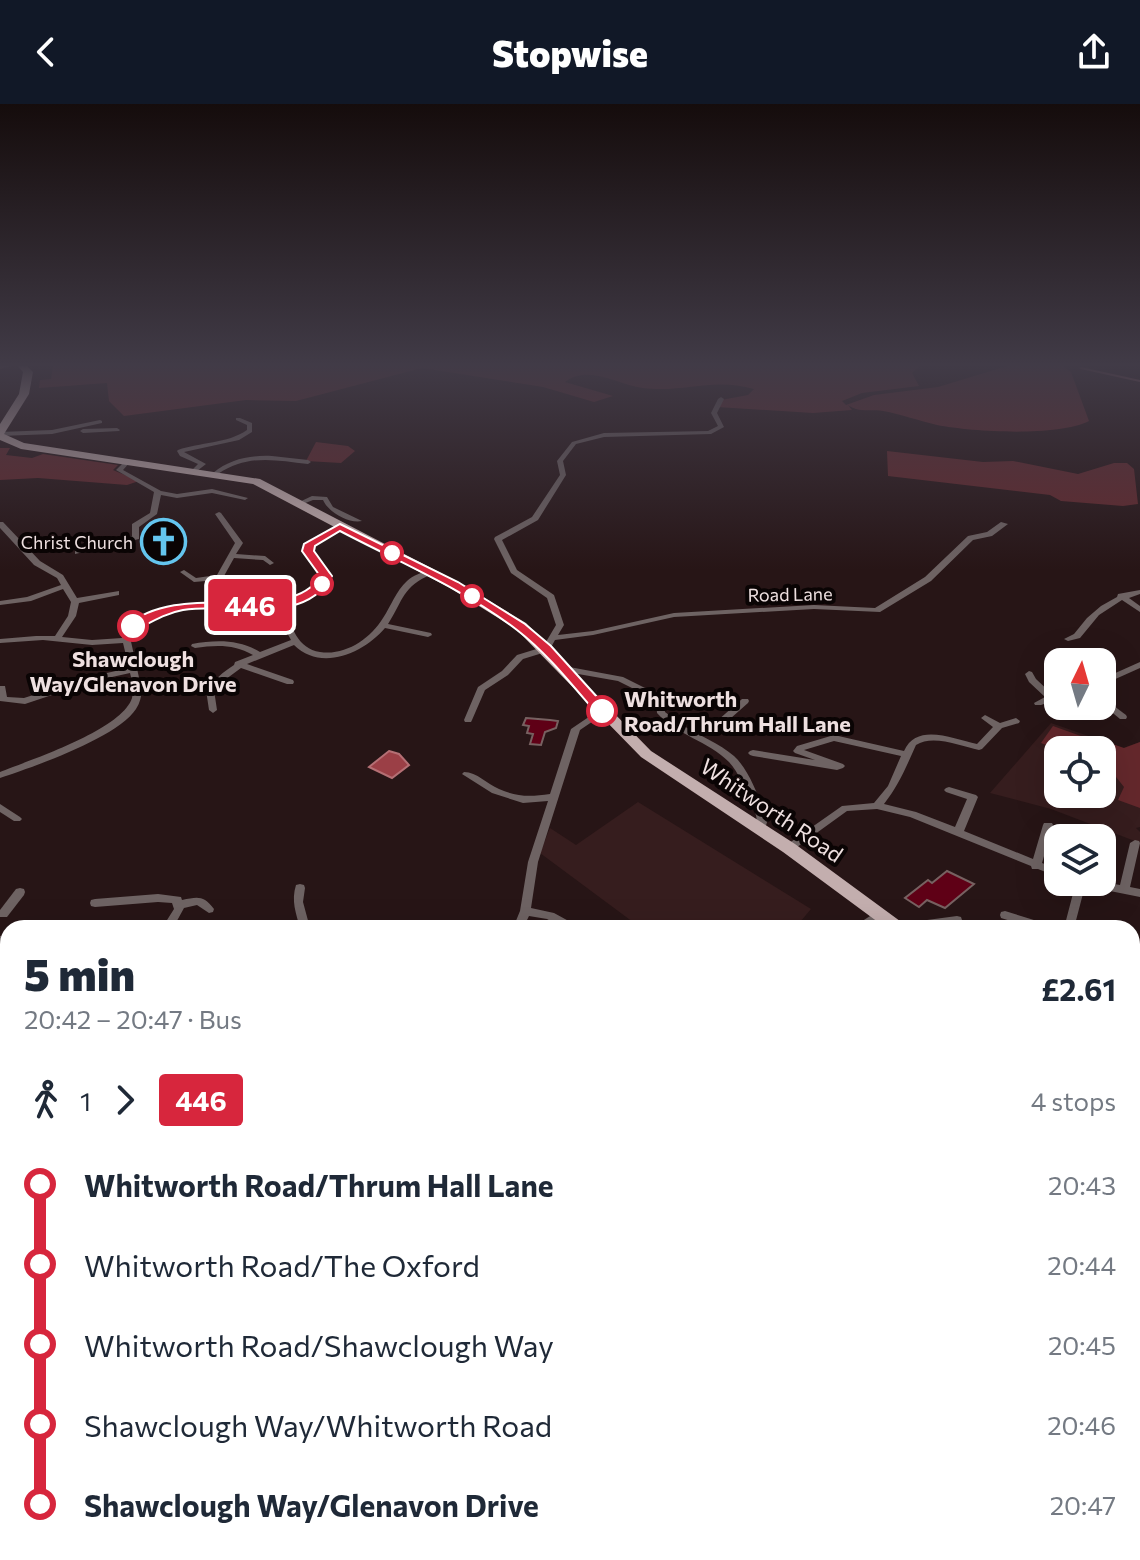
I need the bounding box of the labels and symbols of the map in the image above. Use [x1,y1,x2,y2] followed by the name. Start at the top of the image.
[140,518,188,566] church icon: Christ Church
[21,531,133,553] place label: Christ Church
[381,542,403,564] unlabelled marker
[311,573,333,595] unlabelled marker
[204,579,296,631] line badge: 446
[747,582,833,606] street label: Road Lane
[461,585,483,607] unlabelled marker
[118,611,148,641] marker: Shawclough Way/Glenavon Drive
[29,645,237,697] place label: Shawclough Way/Glenavon Drive
[1044,648,1116,720] north arrow
[624,685,851,737] place label: Whitworth Road/Thrum Hall Lane
[587,696,617,726] marker: Whitworth Road/Thrum Hall Lane
[696,752,848,868] street label: Whitworth Road

